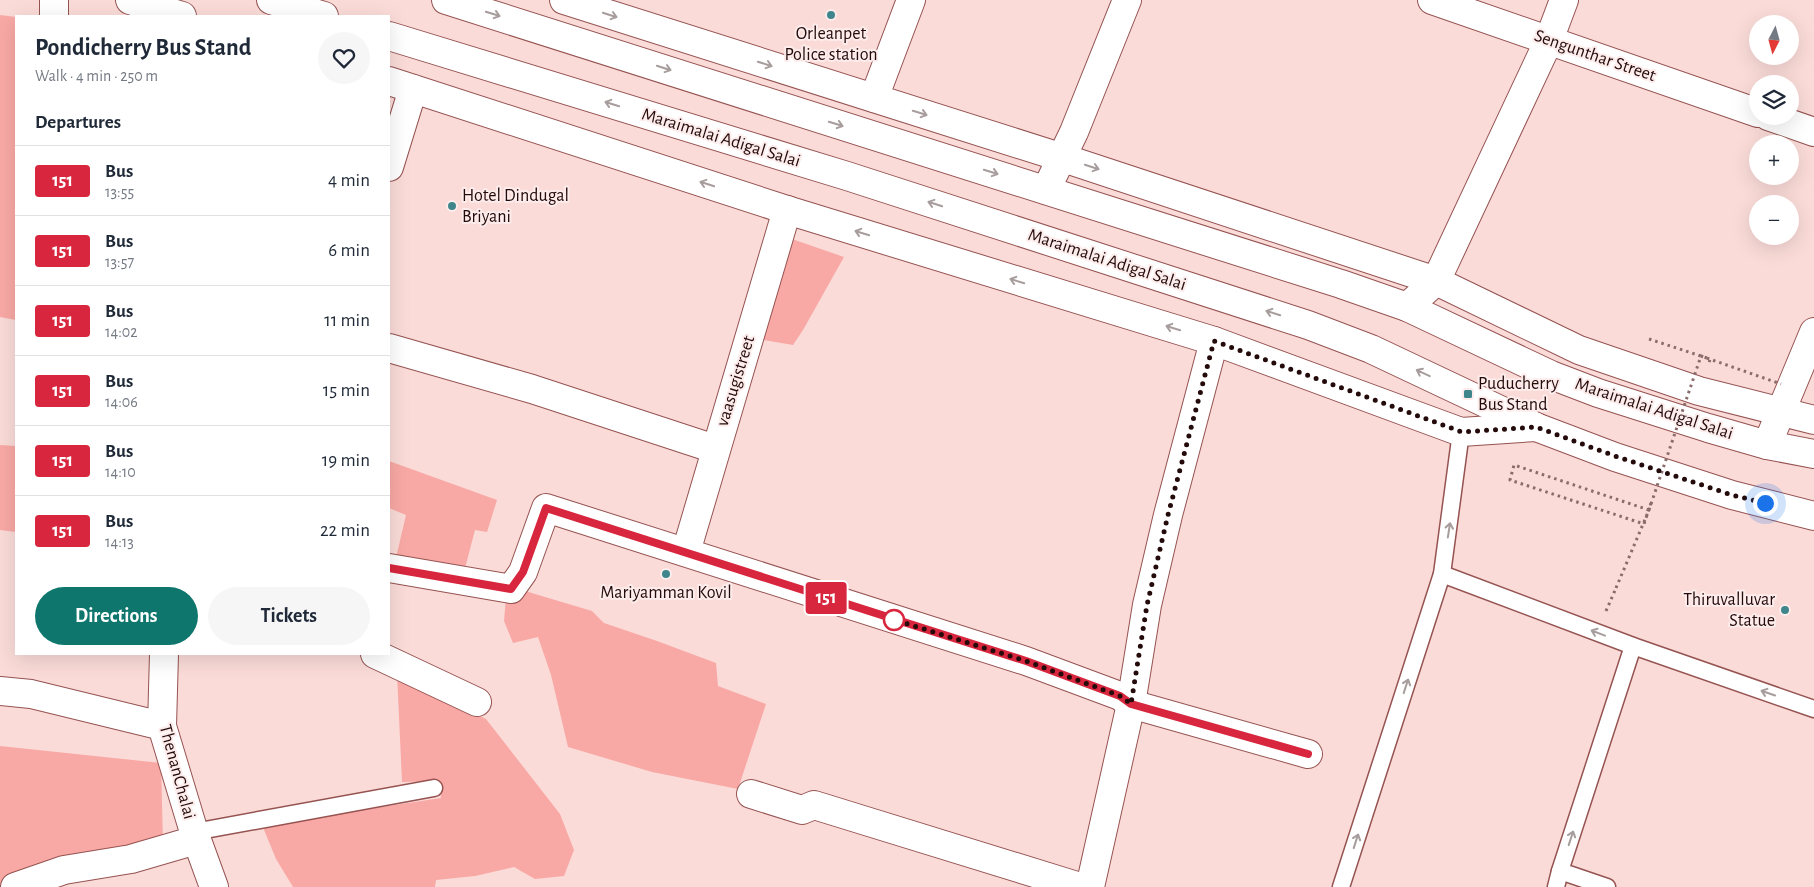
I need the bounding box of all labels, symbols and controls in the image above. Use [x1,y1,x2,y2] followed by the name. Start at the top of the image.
[825,9,837,21] marker: Orleanpet Police station
[484,10,500,20] one-way arrow
[602,10,618,20] one-way arrow
[1749,15,1799,65] north arrow
[1749,15,1799,245] map controls
[784,25,878,64] place label: Orleanpet Police station
[1532,27,1658,85] street label: Sengunthar Street
[318,32,370,84] button: heart
[35,36,251,60] text: Pondicherry Bus Stand
[757,60,773,70] one-way arrow
[656,64,672,74] one-way arrow
[35,68,158,84] text: Walk · 4 min · 250 m
[1749,75,1799,125] button: layers
[605,99,621,109] one-way arrow
[640,105,802,171] street label: Maraimalai Adigal Salai
[912,108,928,118] one-way arrow
[35,113,121,132] text: Departures
[827,119,843,129] one-way arrow
[1749,135,1799,185] button: +
[105,162,133,181] text: Bus
[1084,163,1099,172] one-way arrow
[982,168,998,178] one-way arrow
[328,171,370,190] text: 4 min
[52,172,73,190] text: 151
[699,179,715,189] one-way arrow
[105,184,134,200] text: 13:55
[462,187,569,226] place label: Hotel Dindugal Briyani
[1749,195,1799,245] button: −
[927,199,943,208] one-way arrow
[446,200,458,212] marker: Hotel Dindugal Briyani
[1026,226,1188,294] street label: Maraimalai Adigal Salai
[854,228,870,238] one-way arrow
[105,232,133,251] text: Bus
[328,241,370,260] text: 6 min
[52,242,73,260] text: 151
[105,254,134,270] text: 13:57
[1010,275,1026,285] one-way arrow
[105,302,133,321] text: Bus
[1265,308,1281,317] one-way arrow
[324,311,370,330] text: 11 min
[52,312,73,330] text: 151
[1165,323,1181,333] one-way arrow
[105,324,138,340] text: 14:02
[714,333,758,428] street label: vaasugistreet
[1416,368,1431,378] one-way arrow
[105,372,133,391] text: Bus
[1478,375,1559,414] place label: Puducherry Bus Stand
[1573,375,1735,443] street label: Maraimalai Adigal Salai
[323,381,370,400] text: 15 min
[52,382,73,400] text: 151
[1462,388,1474,400] marker: Puducherry Bus Stand
[105,394,138,410] text: 14:06
[105,442,133,461] text: Bus
[322,451,370,470] text: 19 min
[52,452,73,470] text: 151
[105,464,136,480] text: 14:10
[1753,491,1778,516] your location
[105,512,133,531] text: Bus
[320,521,370,540] text: 22 min
[52,522,73,540] text: 151
[1444,522,1454,538] one-way arrow
[105,534,134,550] text: 14:13
[660,568,672,580] marker: Mariyamman Kovil
[797,582,855,614] line badge: 151
[600,584,732,602] place label: Mariyamman Kovil
[35,587,198,645] button: Directions
[208,587,370,645] button: Tickets
[816,589,836,607] text: 151
[1683,591,1775,630] place label: Thiruvalluvar Statue
[1779,604,1791,616] marker: Thiruvalluvar Statue
[883,609,905,631] unlabelled marker
[1591,628,1606,637] one-way arrow
[1402,679,1411,694] one-way arrow
[1760,687,1776,697] one-way arrow
[156,723,198,821] street label: ThenanChalai
[1567,830,1576,846] one-way arrow
[1352,833,1361,849] one-way arrow

